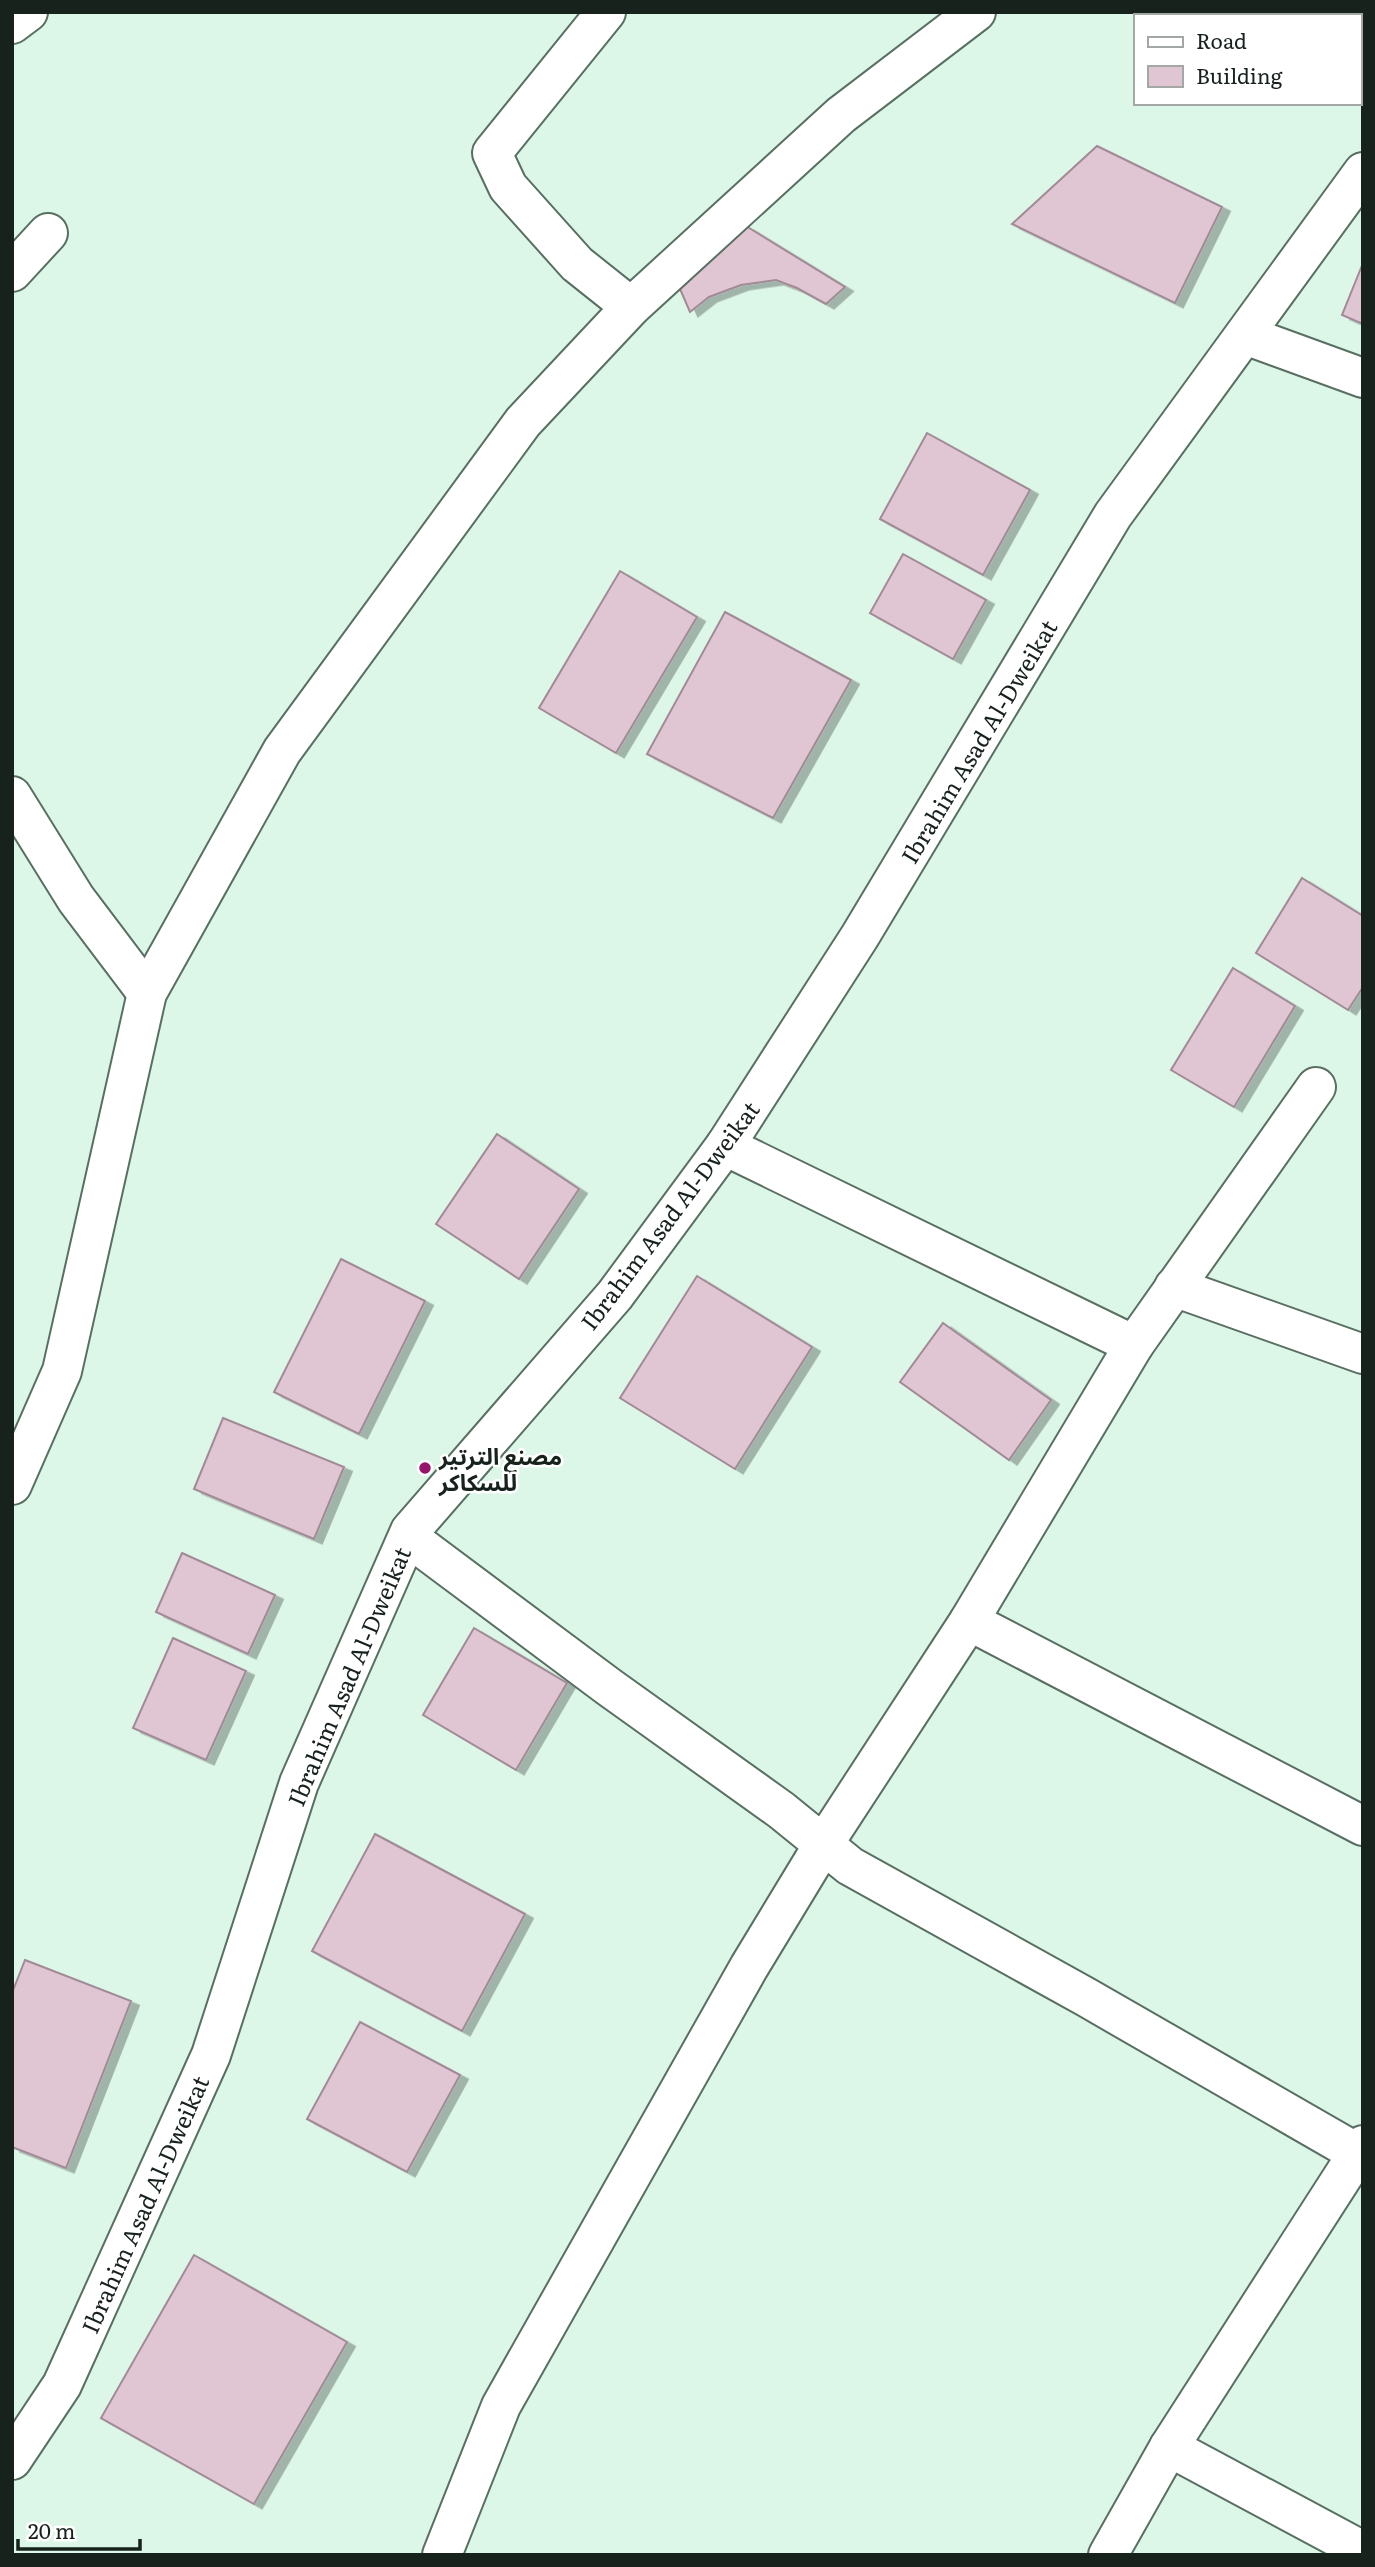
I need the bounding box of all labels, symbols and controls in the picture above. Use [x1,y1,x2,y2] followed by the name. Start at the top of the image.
[1134,14,1361,105] legend
[1196,24,1247,55] text: Road
[1196,59,1283,90] text: Building
[892,612,1065,869] street label: Ibrahim Asad Al-Dweikat
[572,1093,767,1337] street label: Ibrahim Asad Al-Dweikat
[438,1438,562,1498] place label: مصنع الترتير للسكاكر
[417,1460,433,1476] marker: مصنع الترتير للسكاكر
[278,1540,418,1811] street label: Ibrahim Asad Al-Dweikat
[72,2069,217,2338] street label: Ibrahim Asad Al-Dweikat
[18,2508,140,2552] scale bar
[28,2514,75,2545] text: 20 m

